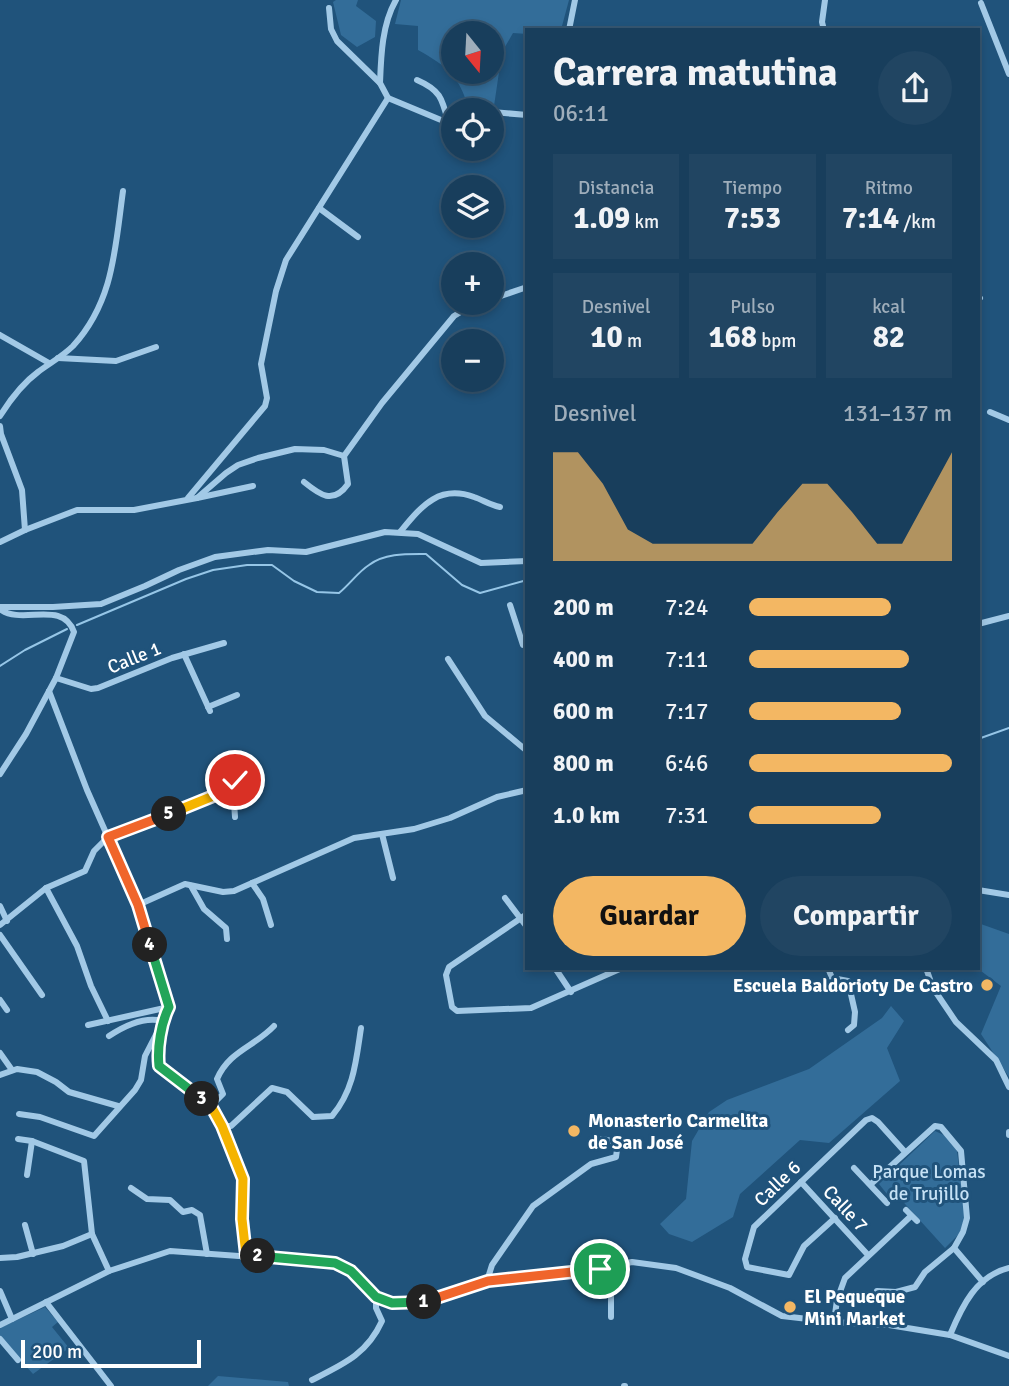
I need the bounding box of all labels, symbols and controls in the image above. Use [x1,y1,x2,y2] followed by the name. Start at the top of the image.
[441,21,504,84] north arrow
[441,21,504,392] map controls
[553,49,838,96] text: Carrera matutina
[878,51,952,125] button: share
[441,98,504,161] button: locate
[553,99,609,128] text: 06:11
[441,175,504,238] button: layers
[578,176,654,200] text: Distancia
[723,176,782,200] text: Tiempo
[865,176,913,200] text: Ritmo
[573,200,630,237] text: 1.09
[724,200,781,237] text: 7:53
[842,200,899,237] text: 7:14
[630,210,659,234] text: km
[899,210,936,234] text: /km
[441,252,504,315] button: +
[582,295,651,319] text: Desnivel
[730,295,775,319] text: Pulso
[872,295,905,319] text: kcal
[590,319,623,356] text: 10
[708,319,757,356] text: 168
[873,319,905,356] text: 82
[441,329,504,392] button: −
[623,329,642,353] text: m
[757,329,797,353] text: bpm
[553,399,636,428] text: Desnivel
[843,399,952,428] text: 131–137 m
[553,593,614,622] text: 200 m
[665,593,708,622] text: 7:24
[104,636,165,679] street label: Calle 1
[553,645,614,674] text: 400 m
[665,645,708,674] text: 7:11
[553,697,614,726] text: 600 m
[665,697,708,726] text: 7:17
[553,749,614,778] text: 800 m
[665,749,708,778] text: 6:46
[205,750,265,810] pin
[216,761,254,799] icon: check
[152,796,186,832] pin: 5
[163,801,174,825] text: 5
[553,801,620,830] text: 1.0 km
[665,801,708,830] text: 7:31
[553,876,746,956] button: Guardar
[760,876,952,956] button: Compartir
[132,928,168,962] pin: 4
[144,932,155,956] text: 4
[733,974,973,998] place label: Escuela Baldorioty De Castro
[979,977,995,993] marker: Escuela Baldorioty De Castro
[184,1082,220,1116] pin: 3
[196,1086,207,1110] text: 3
[588,1109,768,1155] place label: Monasterio Carmelita de San José
[566,1123,582,1139] marker: Monasterio Carmelita de San José
[749,1156,806,1212] street label: Calle 6
[872,1160,986,1206] park label: Parque Lomas de Trujillo
[818,1180,873,1237] street label: Calle 7
[240,1238,276,1274] pin: 2
[570,1239,630,1299] pin
[252,1243,263,1267] text: 2
[581,1250,619,1288] icon: arrive
[406,1284,442,1320] pin: 1
[804,1285,905,1331] place label: El Pequeque Mini Market
[418,1289,429,1313] text: 1
[782,1299,798,1315] marker: El Pequeque Mini Market
[21,1337,201,1369] scale bar
[32,1340,82,1364] text: 200 m

